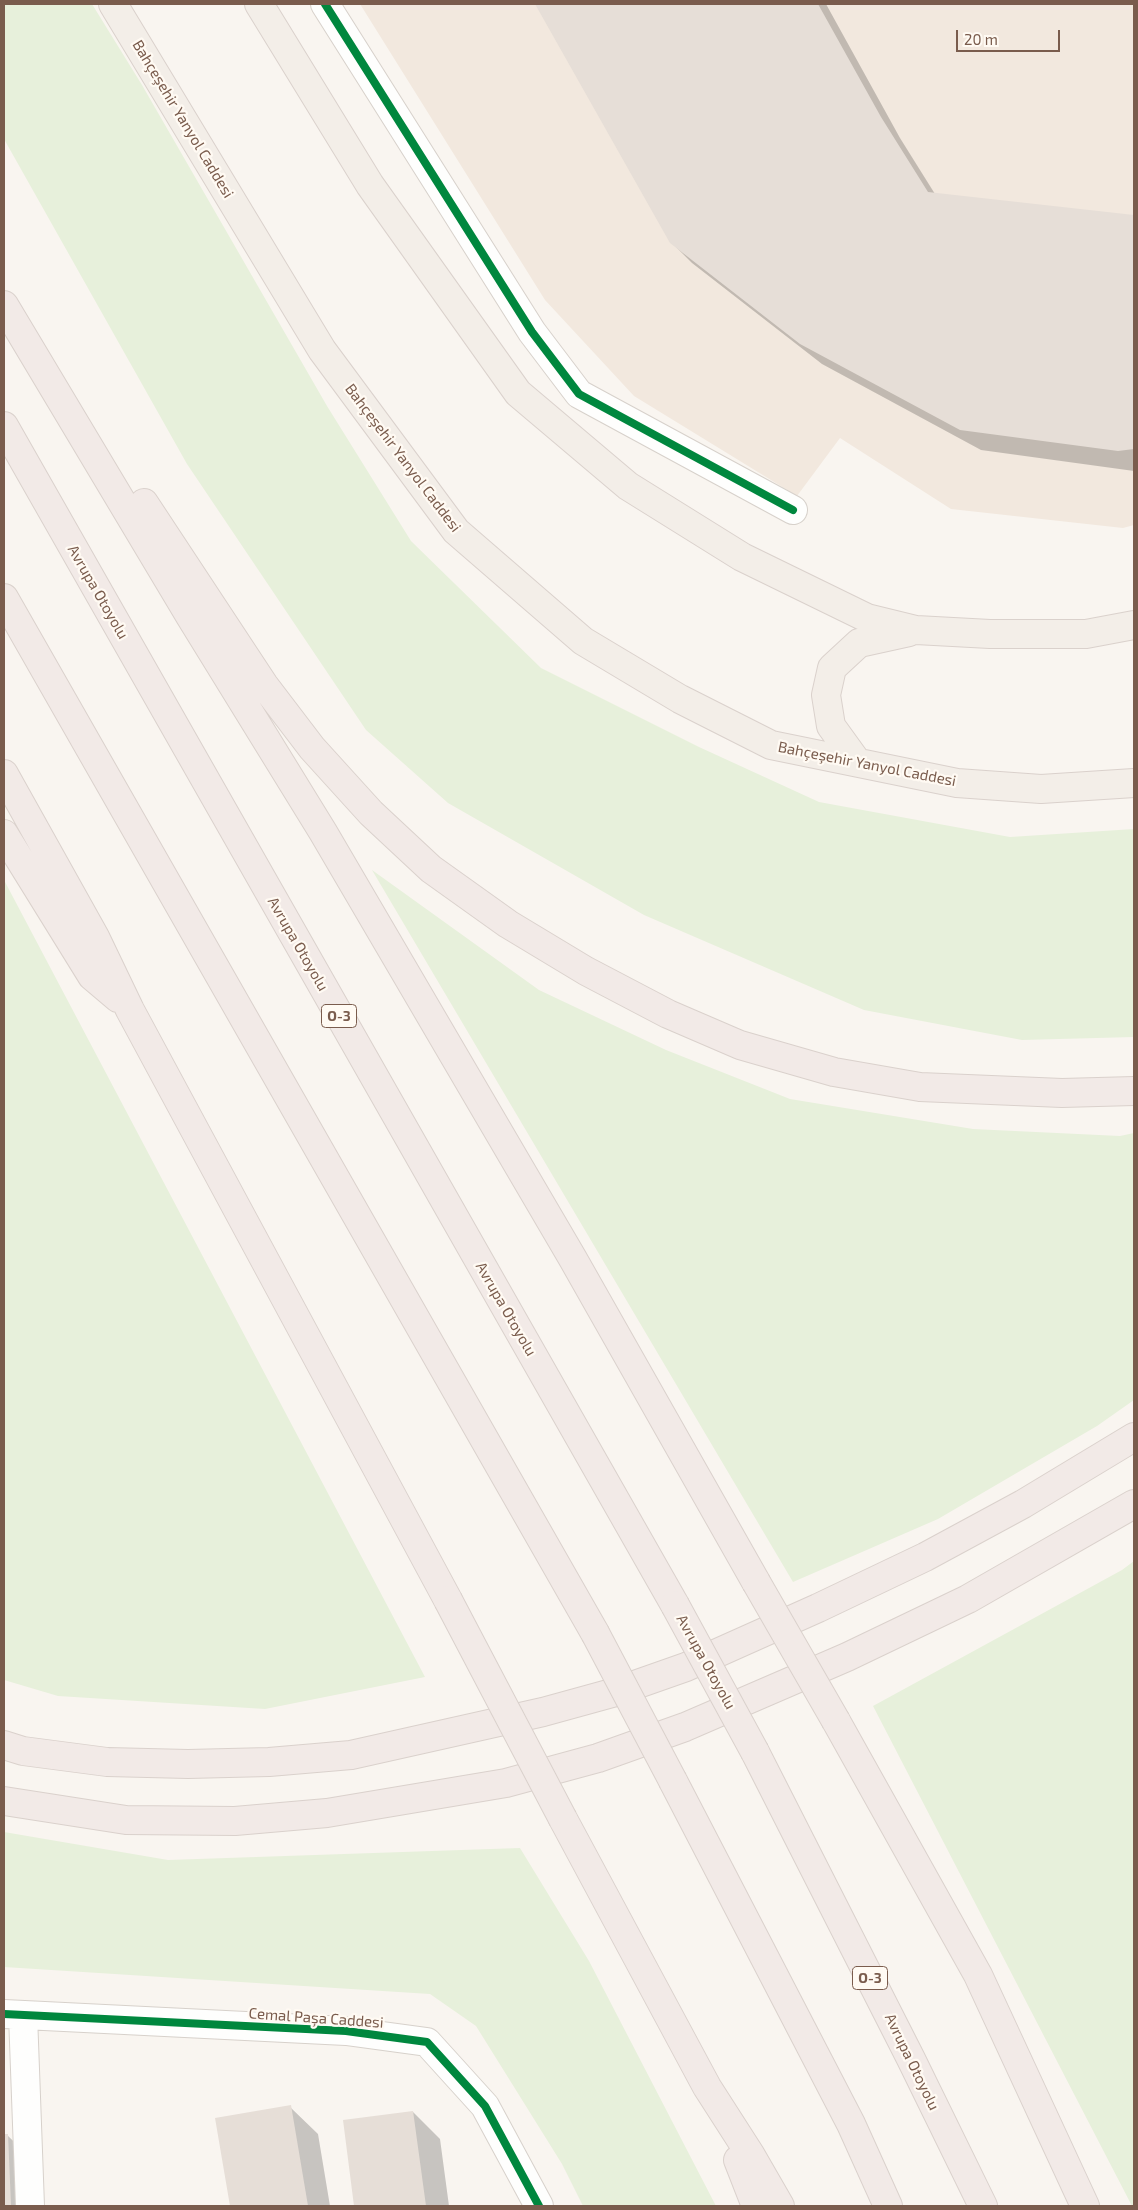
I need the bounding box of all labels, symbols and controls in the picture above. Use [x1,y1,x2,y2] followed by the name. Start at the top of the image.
[958,20,1062,52] scale bar
[964,30,998,48] text: 20 m
[129,37,237,201] street label: Bahçeşehir Yanyol Caddesi
[341,380,465,536] street label: Bahçeşehir Yanyol Caddesi
[64,542,132,642] street label: Avrupa Otoyolu
[776,738,958,790] street label: Bahçeşehir Yanyol Caddesi
[264,894,332,994] street label: Avrupa Otoyolu
[322,1004,356,1028] road number: O-3
[472,1259,540,1359] street label: Avrupa Otoyolu
[673,1612,739,1712] street label: Avrupa Otoyolu
[852,1966,888,1990] road number: O-3
[248,2004,384,2032] street label: Cemal Paşa Caddesi
[881,2011,943,2113] street label: Avrupa Otoyolu

